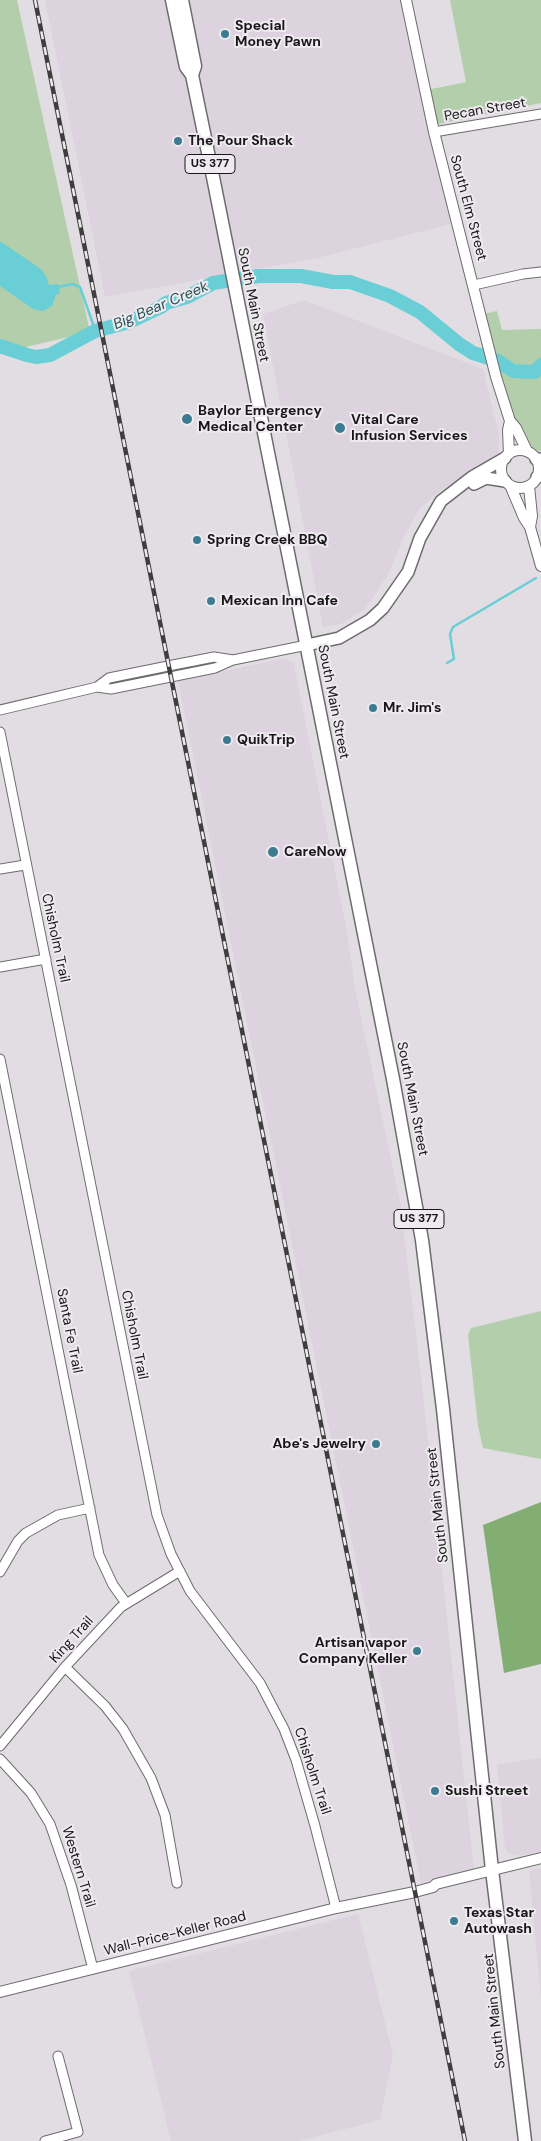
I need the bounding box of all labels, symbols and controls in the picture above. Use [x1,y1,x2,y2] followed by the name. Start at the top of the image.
[235,18,321,50] place label: Special Money Pawn
[219,28,231,40] marker: Special Money Pawn
[443,95,527,125] street label: Pecan Street
[188,133,293,149] place label: The Pour Shack
[172,135,184,147] marker: The Pour Shack
[446,153,490,263] street label: South Elm Street
[185,154,235,173] road number: US 377
[234,247,272,363] street label: South Main Street
[111,278,211,334] water label: Big Bear Creek
[198,403,322,436] place label: Baylor Emergency Medical Center
[180,412,194,426] marker: Baylor Emergency Medical Center
[351,412,468,444] place label: Vital Care Infusion Services
[333,421,347,435] marker: Vital Care Infusion Services
[207,532,327,548] place label: Spring Creek BBQ
[191,534,203,546] marker: Spring Creek BBQ
[221,593,338,609] place label: Mexican Inn Cafe
[205,595,217,607] marker: Mexican Inn Cafe
[314,644,352,760] street label: South Main Street
[383,700,441,716] place label: Mr. Jim's
[367,702,379,714] marker: Mr. Jim's
[237,732,295,748] place label: QuikTrip
[221,734,233,746] marker: QuikTrip
[284,844,347,860] place label: CareNow
[266,845,280,859] marker: CareNow
[37,892,73,984] street label: Chisholm Trail
[393,1041,431,1157] street label: South Main Street
[394,1210,444,1228] road number: US 377
[53,1287,85,1375] street label: Santa Fe Trail
[117,1289,151,1381] street label: Chisholm Trail
[272,1436,366,1452] place label: Abe's Jewelry
[370,1438,382,1450] marker: Abe's Jewelry
[424,1446,452,1564] street label: South Main Street
[47,1613,97,1667] street label: King Trail
[299,1635,407,1668] place label: Artisan vapor Company Keller
[411,1645,423,1657] marker: Artisan vapor Company Keller
[290,1725,334,1817] street label: Chisholm Trail
[445,1783,528,1799] place label: Sushi Street
[429,1785,441,1797] marker: Sushi Street
[58,1824,98,1910] street label: Western Trail
[464,1905,534,1938] place label: Texas Star Autowash
[102,1908,248,1960] street label: Wall-Price-Keller Road
[448,1915,460,1927] marker: Texas Star Autowash
[481,1952,509,2070] street label: South Main Street

